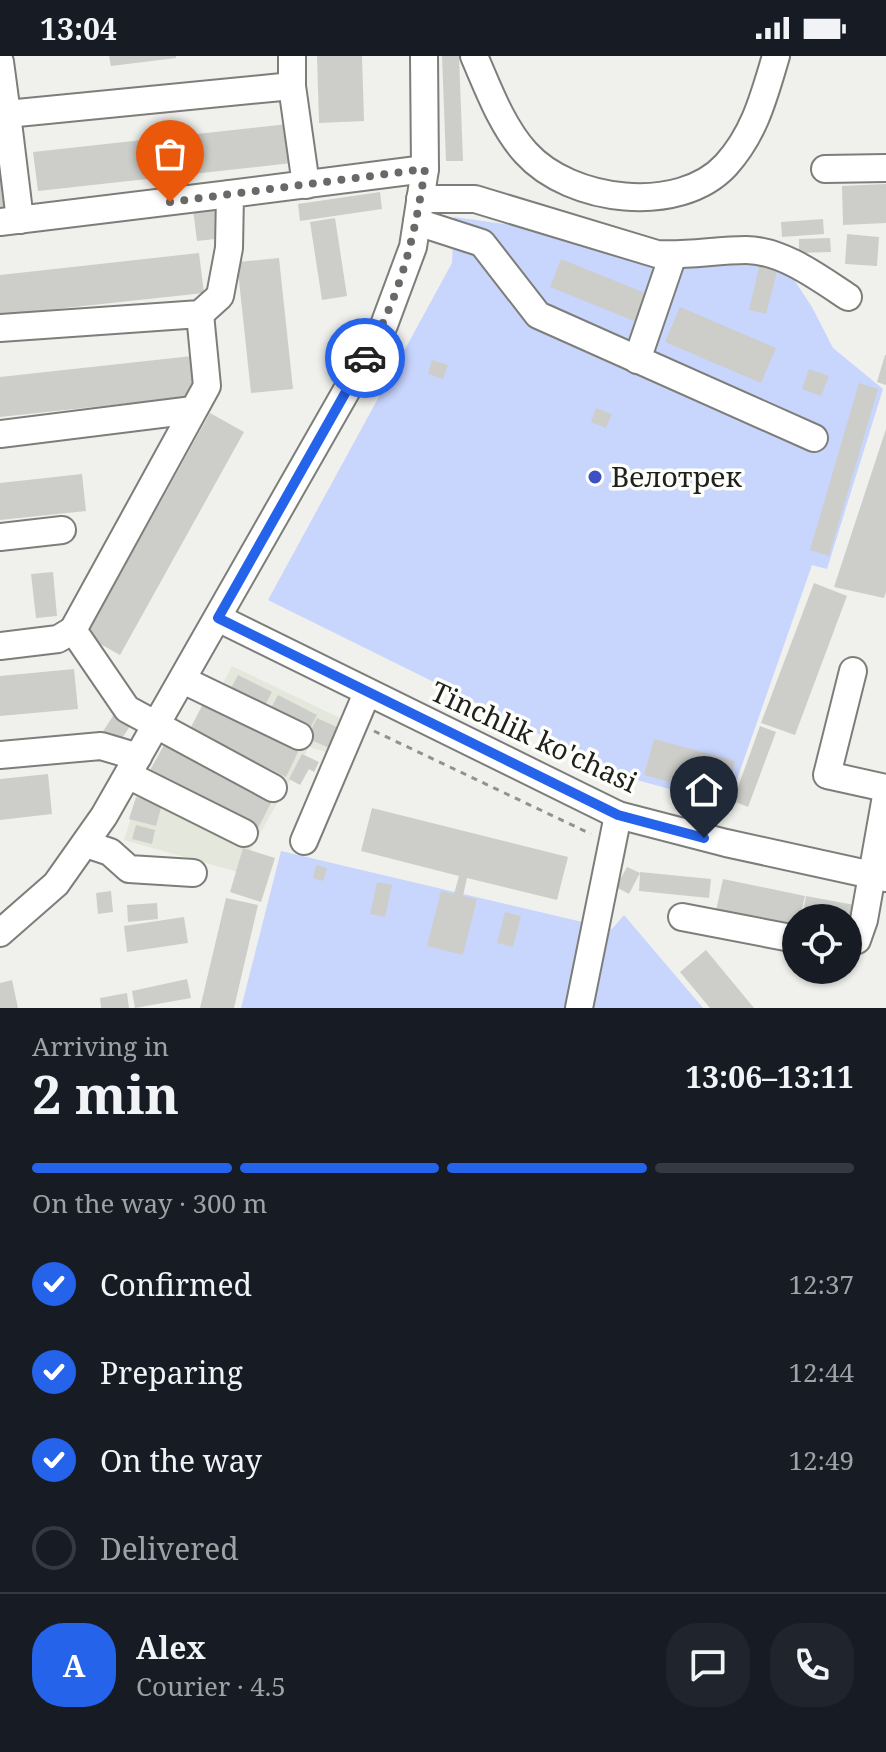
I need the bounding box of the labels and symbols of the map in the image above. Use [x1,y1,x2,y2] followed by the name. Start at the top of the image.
[136,120,204,202] pin
[325,318,405,398] courier
[611,457,742,495] place label: Велотрек
[586,468,604,486] marker: Велотрек
[425,672,644,801] street label: Tinchlik ko'chasi
[670,756,738,838] pin

